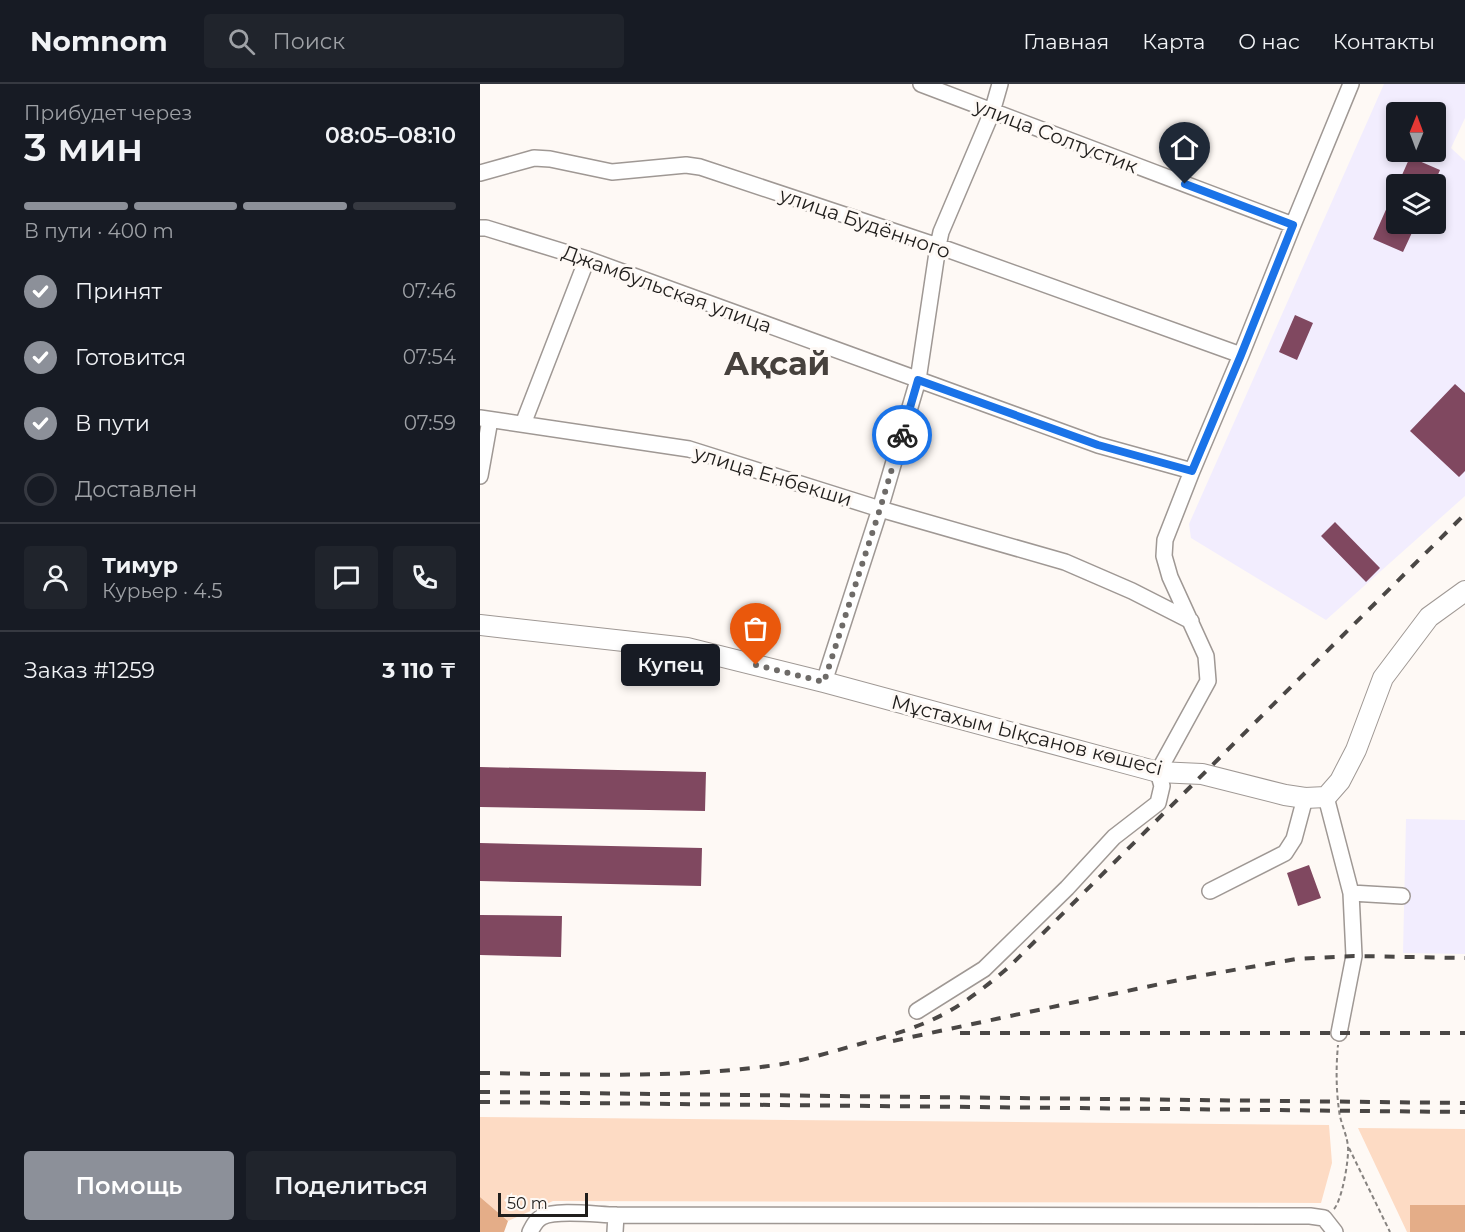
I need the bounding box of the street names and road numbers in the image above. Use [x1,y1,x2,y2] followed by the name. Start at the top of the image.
[970,93,1141,178] street label: улица Солтустик
[775,182,954,264] street label: улица Будённого
[559,240,775,338] street label: Джамбульская улица
[690,440,855,511] street label: улица Енбекши
[889,690,1165,780] street label: Мұстахым Ықсанов көшесі

